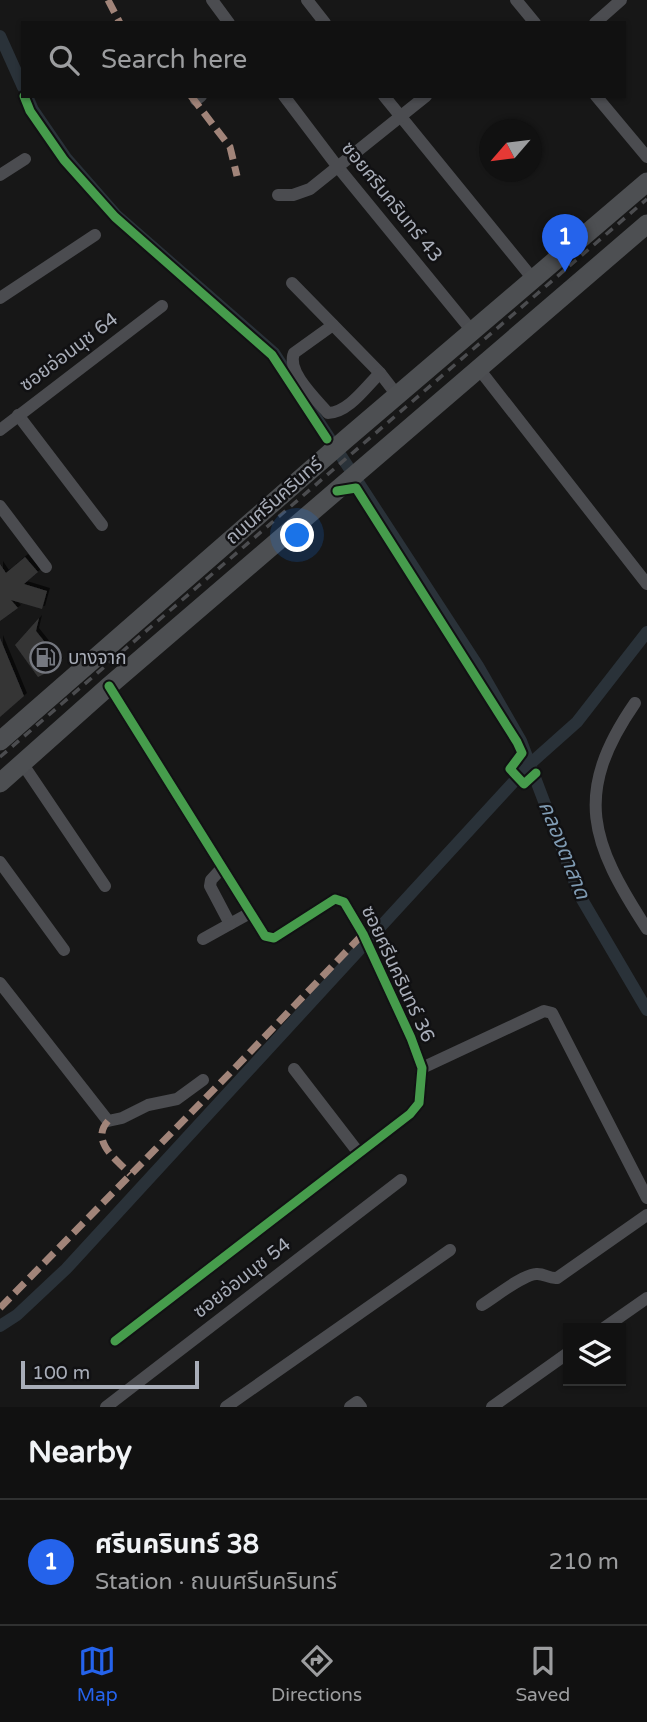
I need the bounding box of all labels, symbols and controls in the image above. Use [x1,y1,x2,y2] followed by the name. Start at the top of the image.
[21,21,626,98] search box
[45,41,83,79] icon: search
[101,44,247,75] text: Search here
[479,119,542,182] north arrow
[337,138,447,266] street label: ซอยศรีนครินทร์ 43
[542,214,588,272] pin: 1
[15,307,122,396] street label: ซอยอ่อนนุช 64
[221,452,328,549] street label: ถนนศรีนครินทร์
[280,518,314,552] your location
[28,641,62,675] fuel station icon: บางจาก
[68,647,127,669] place label: บางจาก
[533,797,595,904] water label: คลองตาสาด
[357,902,439,1046] street label: ซอยศรีนครินทร์ 36
[188,1232,295,1323] street label: ซอยอ่อนนุช 54
[563,1323,626,1386] map controls
[563,1323,626,1386] button: layers
[21,1358,200,1390] scale bar
[32,1362,90,1384] text: 100 m
[28,1434,132,1471] text: Nearby
[95,1529,259,1560] text: ศรีนครินทร์ 38
[44,1548,58,1576] text: 1
[549,1548,619,1576] text: 210 m
[95,1568,337,1596] text: Station · ถนนศรีนครินทร์
[77,1642,118,1706] tab: Map
[271,1642,362,1706] tab: Directions
[515,1642,570,1706] tab: Saved

